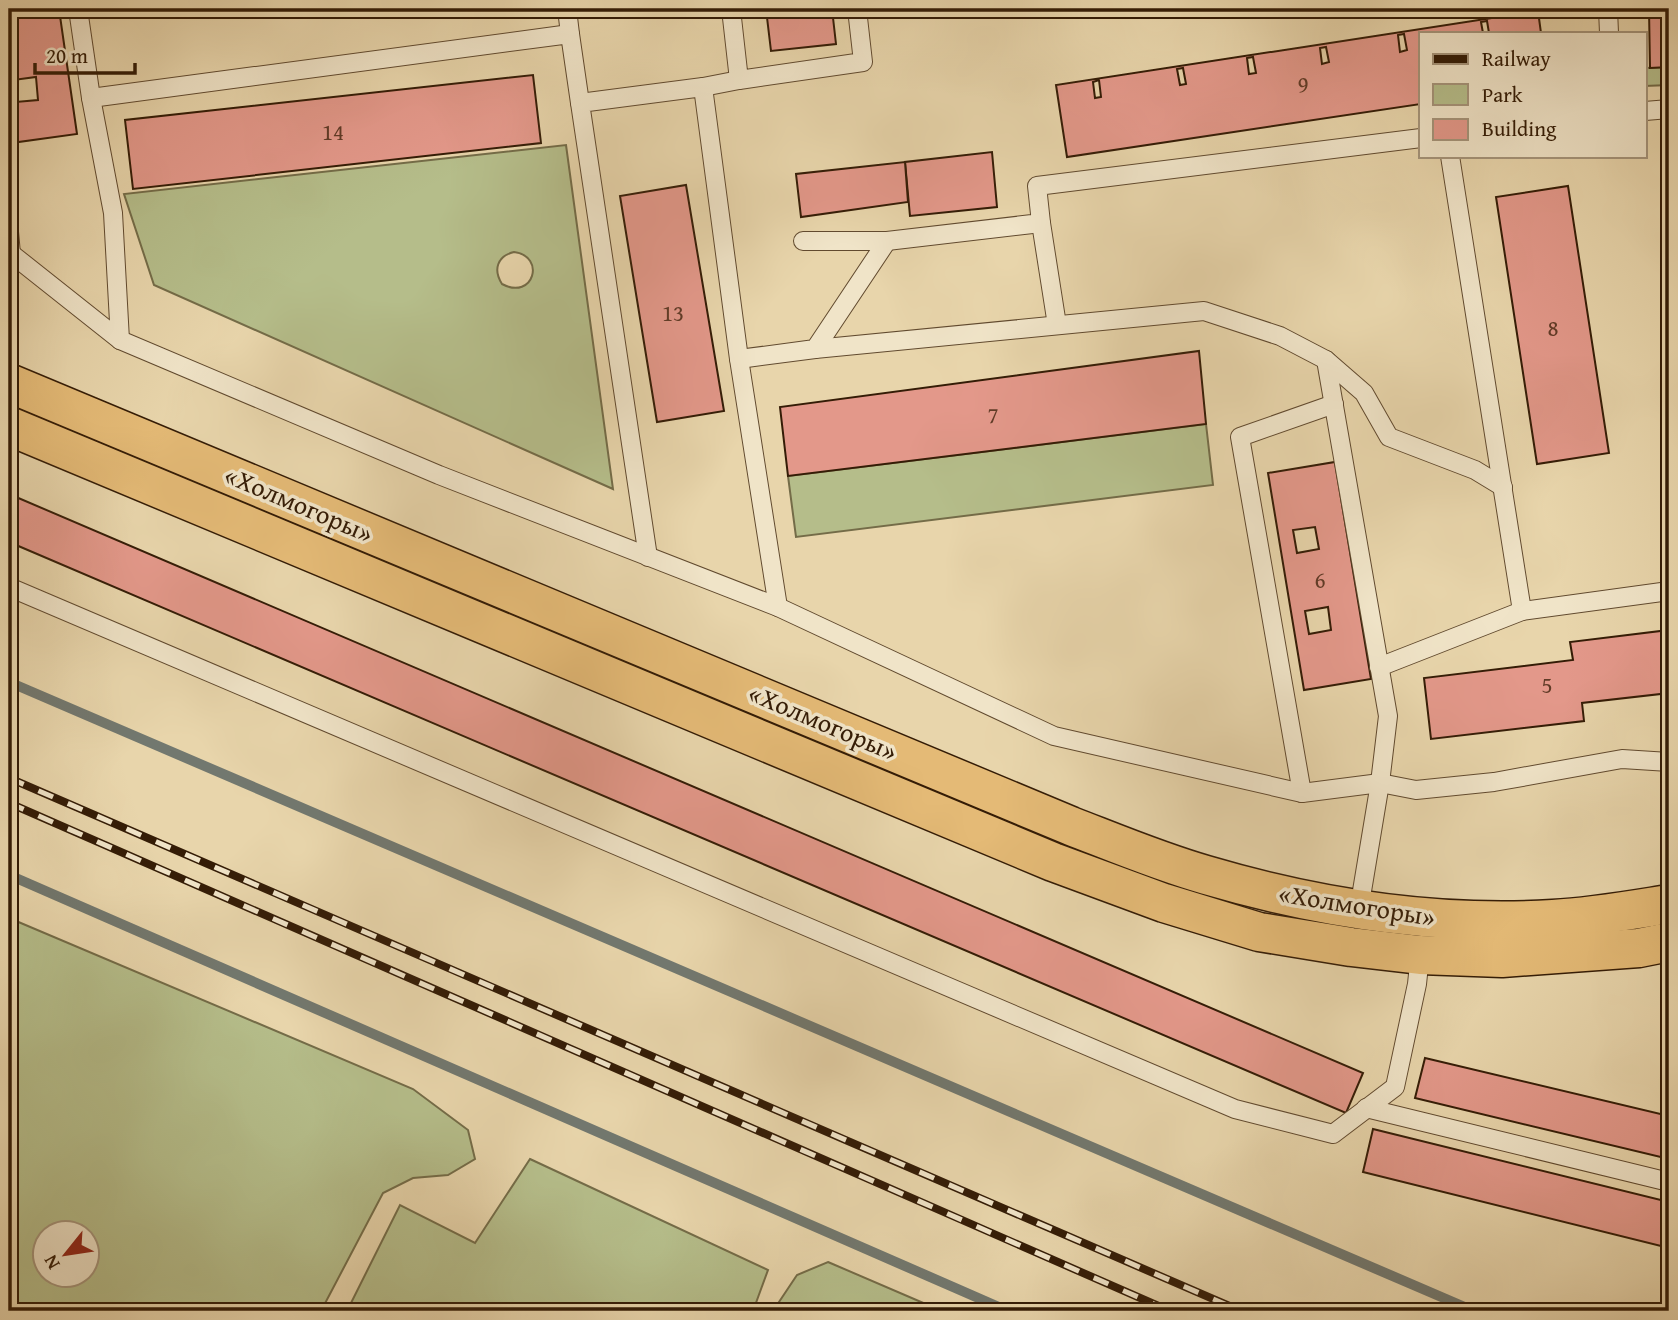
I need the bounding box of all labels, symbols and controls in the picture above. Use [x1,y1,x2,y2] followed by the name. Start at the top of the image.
[35,32,135,76] scale bar
[1419,32,1646,158] legend
[46,40,88,71] text: 20 m
[1482,43,1551,74] text: Railway
[1297,67,1309,100] house number: 9
[1482,79,1523,110] text: Park
[1482,113,1557,144] text: Building
[322,115,344,148] house number: 14
[662,296,684,329] house number: 13
[1547,311,1559,344] house number: 8
[987,398,999,431] house number: 7
[219,455,379,552] street label: «Холмогоры»
[1314,563,1326,596] house number: 6
[1541,668,1553,701] house number: 5
[743,673,903,770] street label: «Холмогоры»
[1276,873,1438,936] street label: «Холмогоры»
[32,1218,102,1288] north arrow
[36,1250,67,1275] text: N

